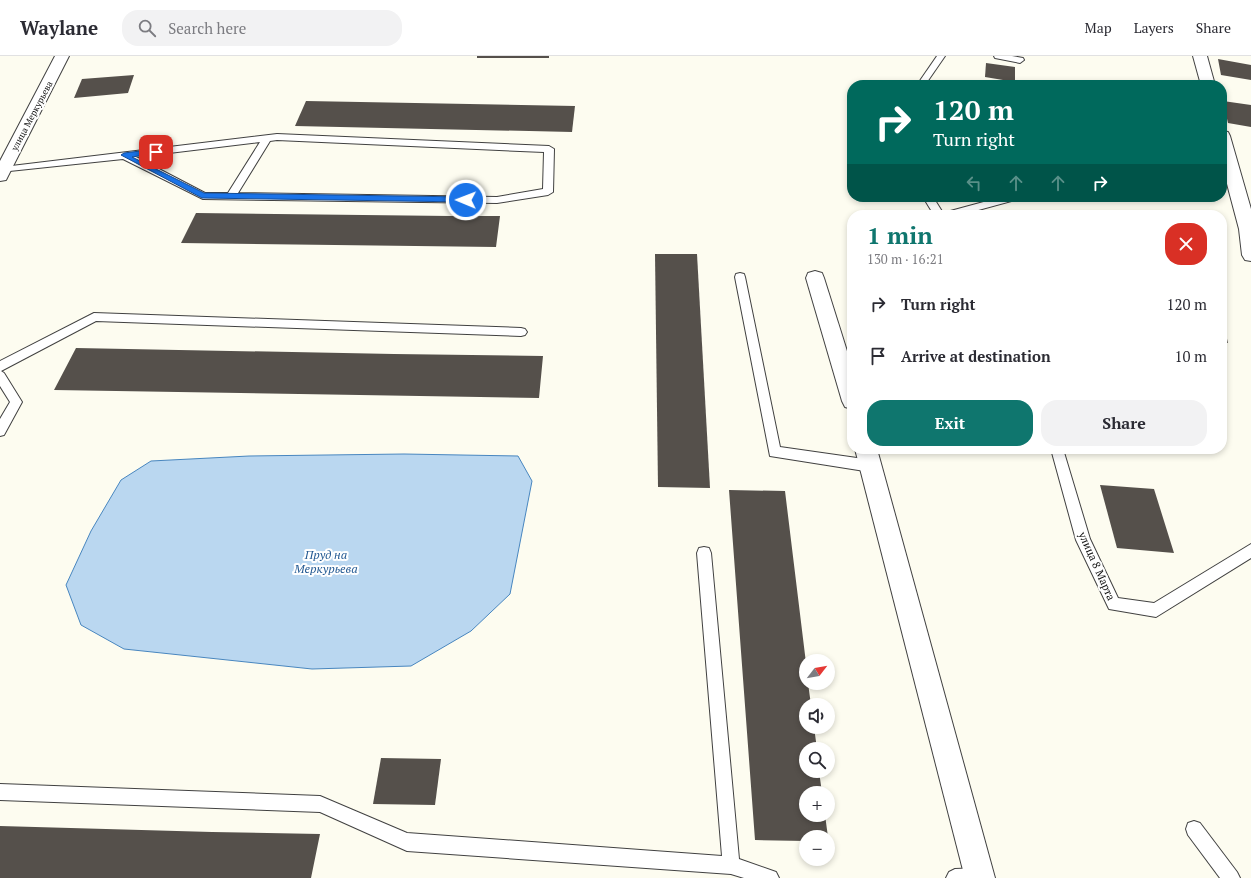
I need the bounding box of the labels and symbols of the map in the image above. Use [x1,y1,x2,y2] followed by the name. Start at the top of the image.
[8,79,56,154] street label: улица Меркурьева
[139,135,173,169] pin
[445,179,487,221] position arrow
[1075,529,1119,603] street label: улица 8 Марта
[293,547,358,576] water label: Пруд на Меркурьева
[799,654,835,690] north arrow

